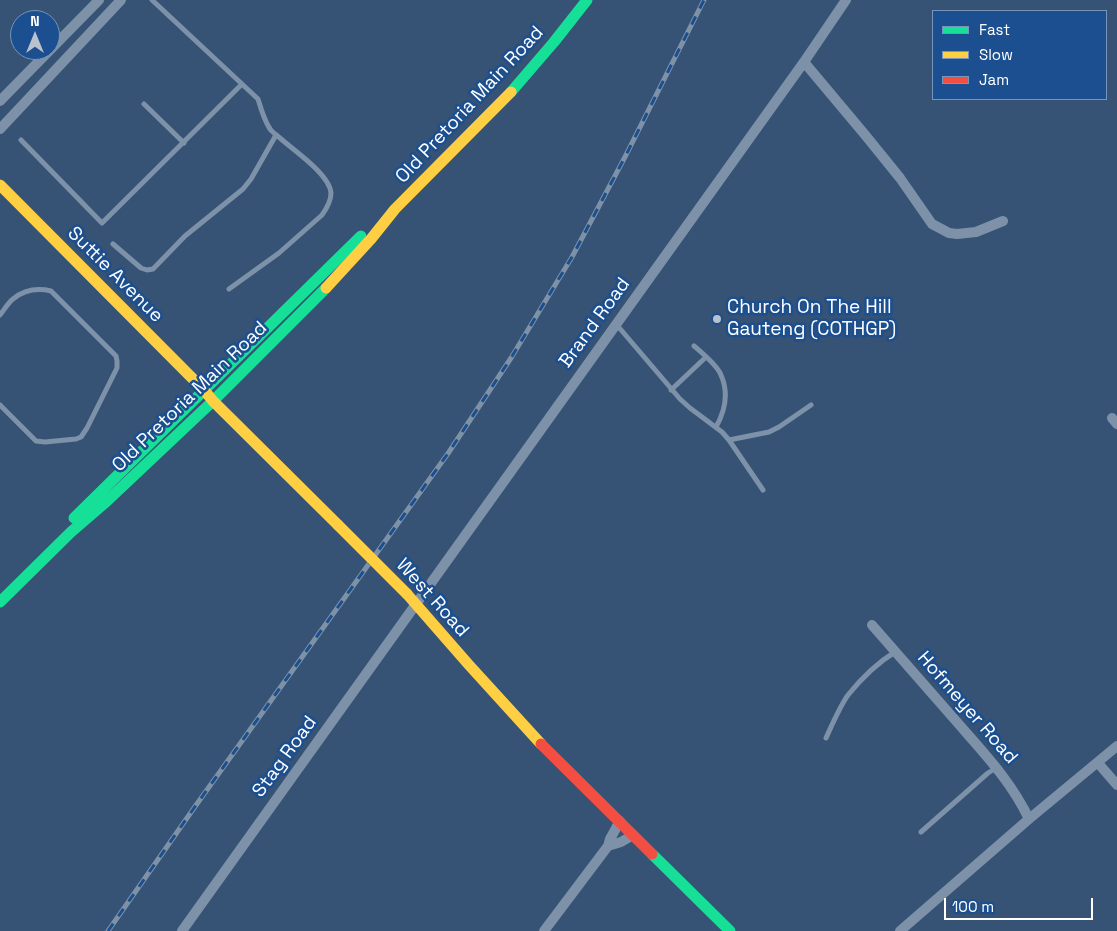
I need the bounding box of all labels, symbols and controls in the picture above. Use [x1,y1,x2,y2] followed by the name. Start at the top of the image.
[10,10,60,60] north arrow
[932,10,1107,100] legend
[30,12,40,30] text: N
[979,20,1010,39] text: Fast
[391,22,549,188] street label: Old Pretoria Main Road
[979,45,1013,64] text: Slow
[979,70,1009,89] text: Jam
[62,222,168,328] street label: Suttie Avenue
[555,274,635,372] street label: Brand Road
[727,297,896,341] place label: Church On The Hill Gauteng (COTHGP)
[711,313,723,325] marker: Church On The Hill Gauteng (COTHGP)
[108,317,272,477] street label: Old Pretoria Main Road
[391,554,473,642] street label: West Road
[912,647,1022,769] street label: Hofmeyer Road
[248,712,322,802] street label: Stag Road
[947,888,1096,920] scale bar
[952,897,994,916] text: 100 m

